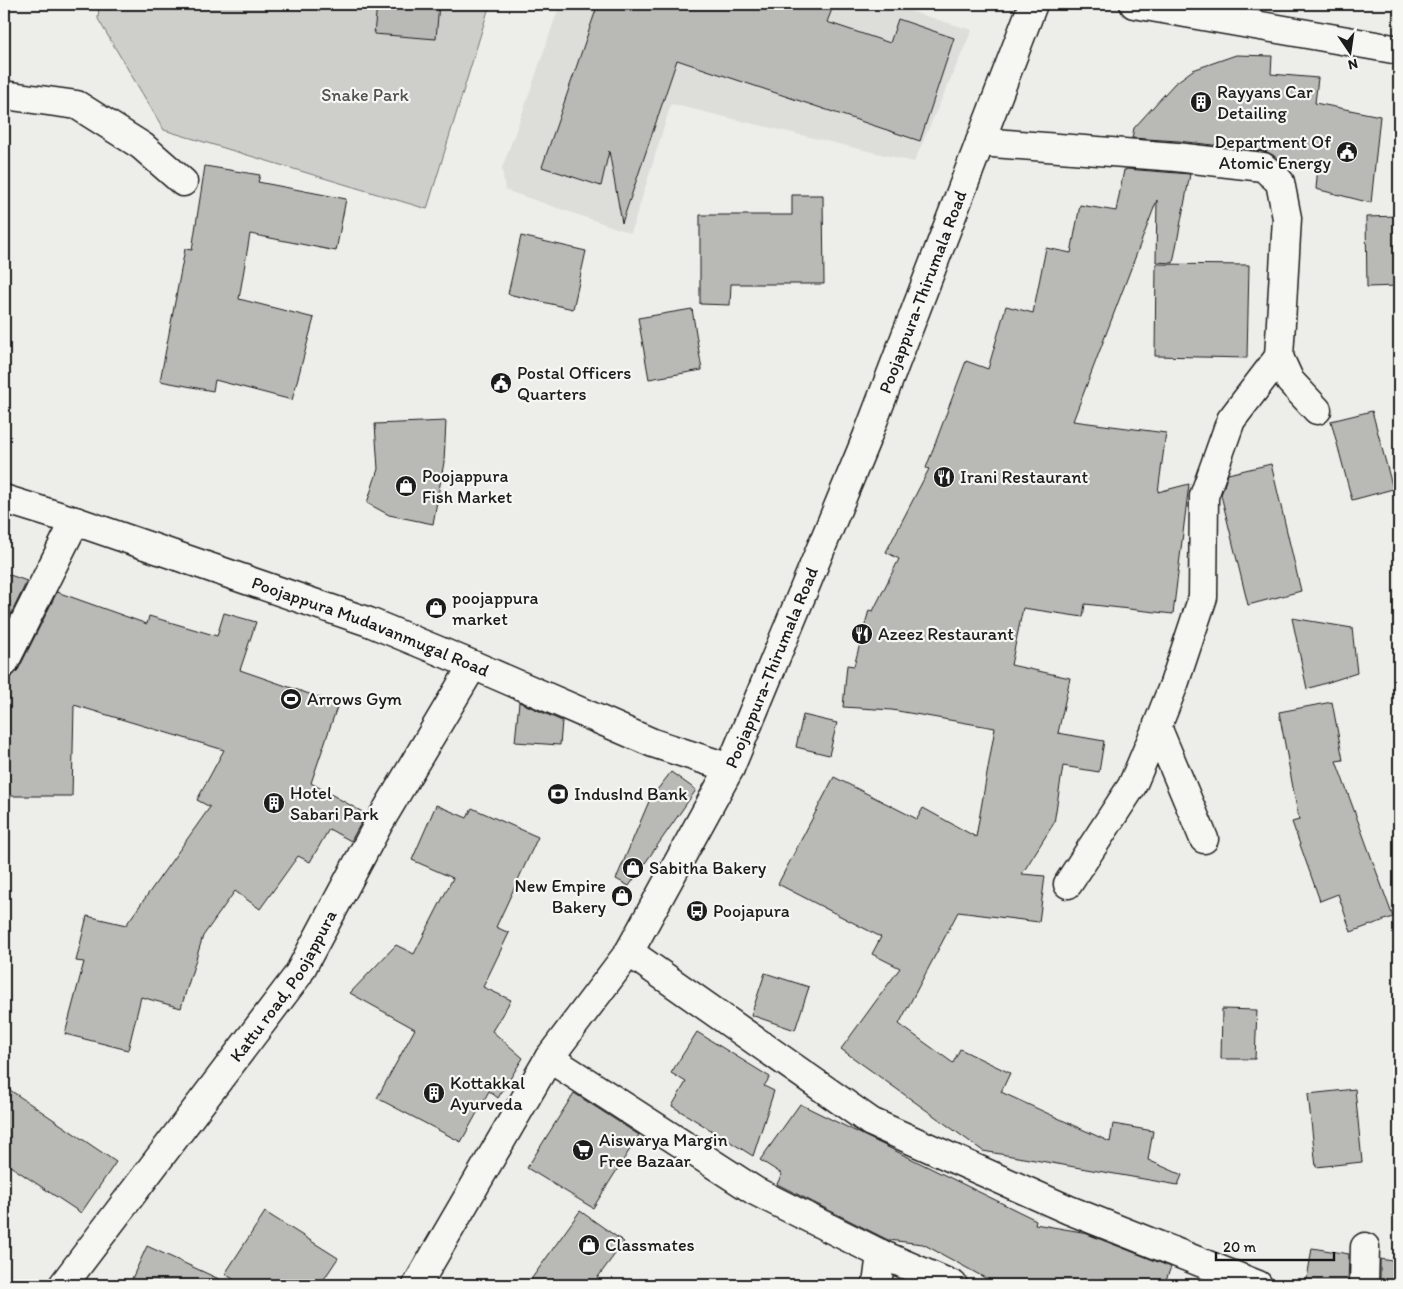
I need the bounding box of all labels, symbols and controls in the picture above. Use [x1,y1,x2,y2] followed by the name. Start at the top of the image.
[1326,28,1376,78] north arrow
[1346,55,1359,74] text: N
[1217,81,1313,124] place label: Rayyans Car Detailing
[321,84,409,106] park label: Snake Park
[1189,90,1213,114] building icon: Rayyans Car Detailing
[1214,131,1332,174] place label: Department Of Atomic Energy
[1335,140,1359,164] public building icon: Department Of Atomic Energy
[874,187,972,396] street label: Poojappura-Thirumala Road
[517,362,631,405] place label: Postal Officers Quarters
[489,371,513,395] public building icon: Postal Officers Quarters
[422,465,513,508] place label: Poojappura Fish Market
[932,465,956,489] restaurant icon: Irani Restaurant
[960,466,1088,488] place label: Irani Restaurant
[394,474,418,498] shop icon: Poojappura Fish Market
[720,564,823,771] street label: Poojappura-Thirumala Road
[249,572,493,682] street label: Poojappura Mudavanmugal Road
[452,587,538,630] place label: poojappura market
[424,596,448,620] shop icon: poojappura market
[850,622,874,646] restaurant icon: Azeez Restaurant
[878,623,1014,645] place label: Azeez Restaurant
[279,687,303,711] sports icon: Arrows Gym
[307,688,402,710] place label: Arrows Gym
[290,782,379,825] place label: Hotel Sabari Park
[546,782,570,806] bank icon: IndusInd Bank
[574,783,688,805] place label: IndusInd Bank
[262,791,286,815] building icon: Hotel Sabari Park
[621,856,645,880] shop icon: Sabitha Bakery
[649,857,767,879] place label: Sabitha Bakery
[515,875,606,918] place label: New Empire Bakery
[610,884,634,908] shop icon: New Empire Bakery
[685,899,709,923] bus stop icon: Poojapura
[713,900,790,922] place label: Poojapura
[225,905,342,1066] street label: Kattu road, Poojappura
[450,1072,525,1115] place label: Kottakkal Ayurveda
[422,1081,446,1105] building icon: Kottakkal Ayurveda
[599,1129,728,1172] place label: Aiswarya Margin Free Bazaar
[571,1138,595,1162] supermarket icon: Aiswarya Margin Free Bazaar
[1216,1229,1333,1261] scale bar
[577,1233,601,1257] shop icon: Classmates
[605,1234,695,1256] place label: Classmates
[1223,1238,1257,1256] text: 20 m

